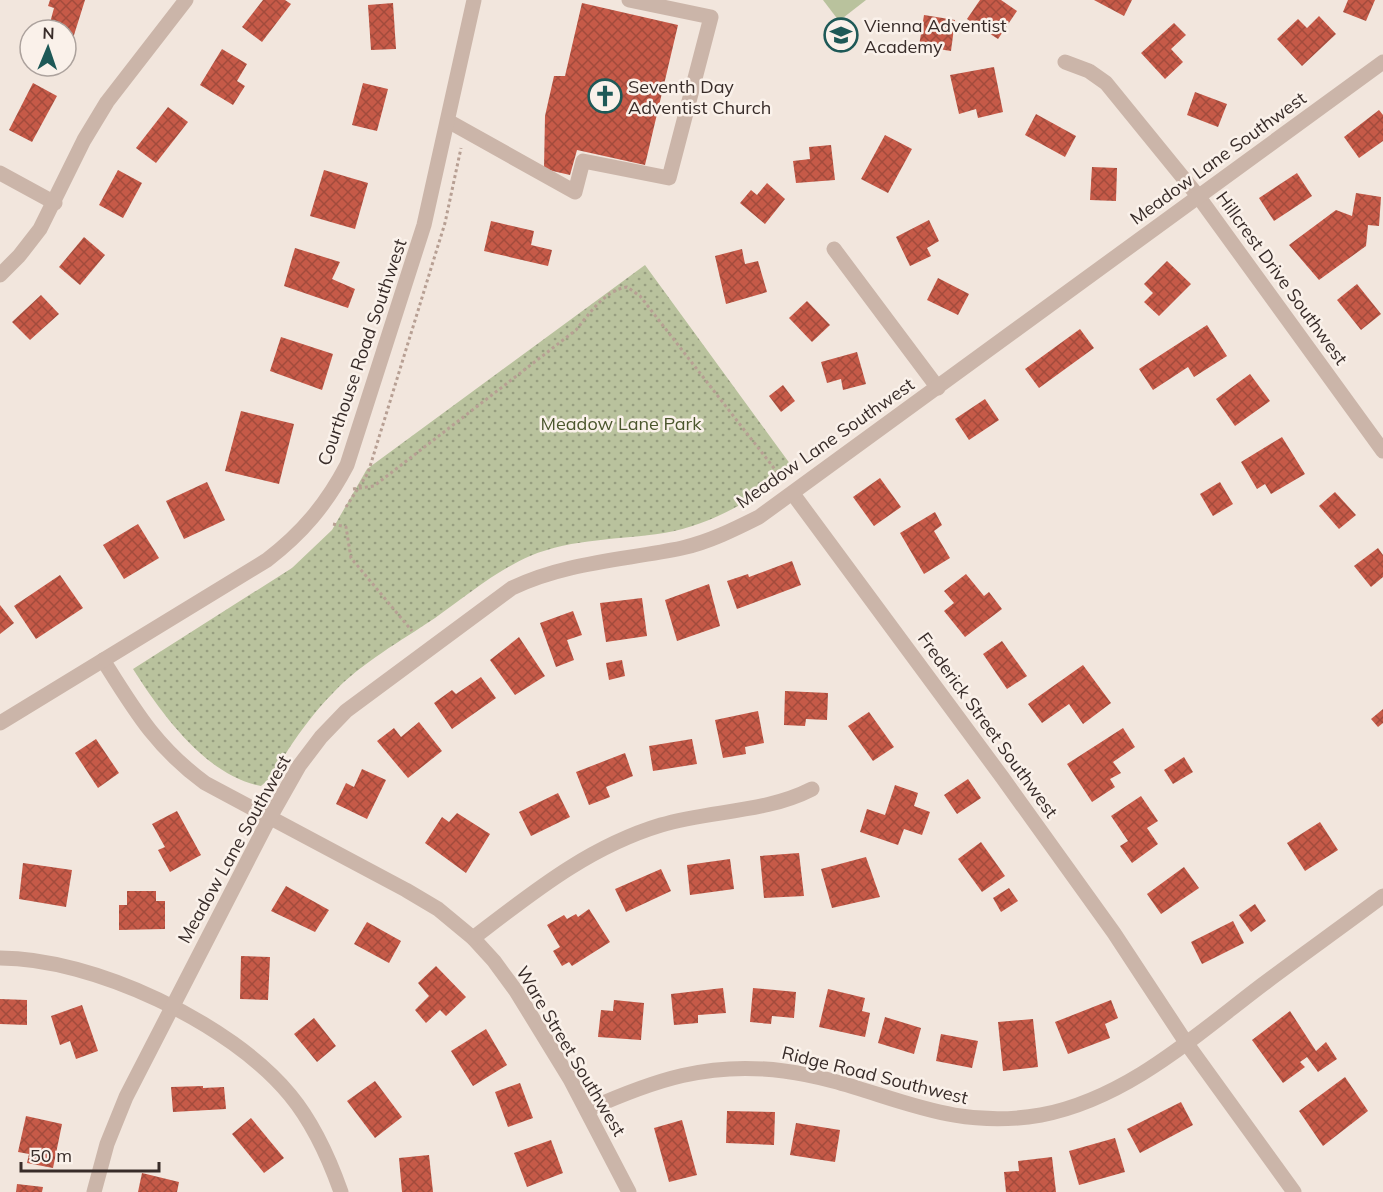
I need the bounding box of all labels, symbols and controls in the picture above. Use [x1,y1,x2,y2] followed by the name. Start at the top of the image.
[864,14,1007,58] place label: Vienna Adventist Academy
[823,17,859,53] school or university icon: Vienna Adventist Academy
[18,18,78,78] north arrow
[42,23,55,43] text: N
[628,75,771,119] place label: Seventh Day Adventist Church
[587,78,623,114] church icon: Seventh Day Adventist Church
[1125,86,1311,230] street label: Meadow Lane Southwest
[1211,187,1353,369] street label: Hillcrest Drive Southwest
[312,236,412,468] street label: Courthouse Road Southwest
[732,373,918,513] street label: Meadow Lane Southwest
[541,412,702,435] park label: Meadow Lane Park
[913,628,1063,822] street label: Frederick Street Southwest
[173,751,295,947] street label: Meadow Lane Southwest
[511,962,631,1140] street label: Ware Street Southwest
[780,1041,970,1109] street label: Ridge Road Southwest
[21,1135,159,1173] scale bar
[30,1144,72,1167] text: 50 m

